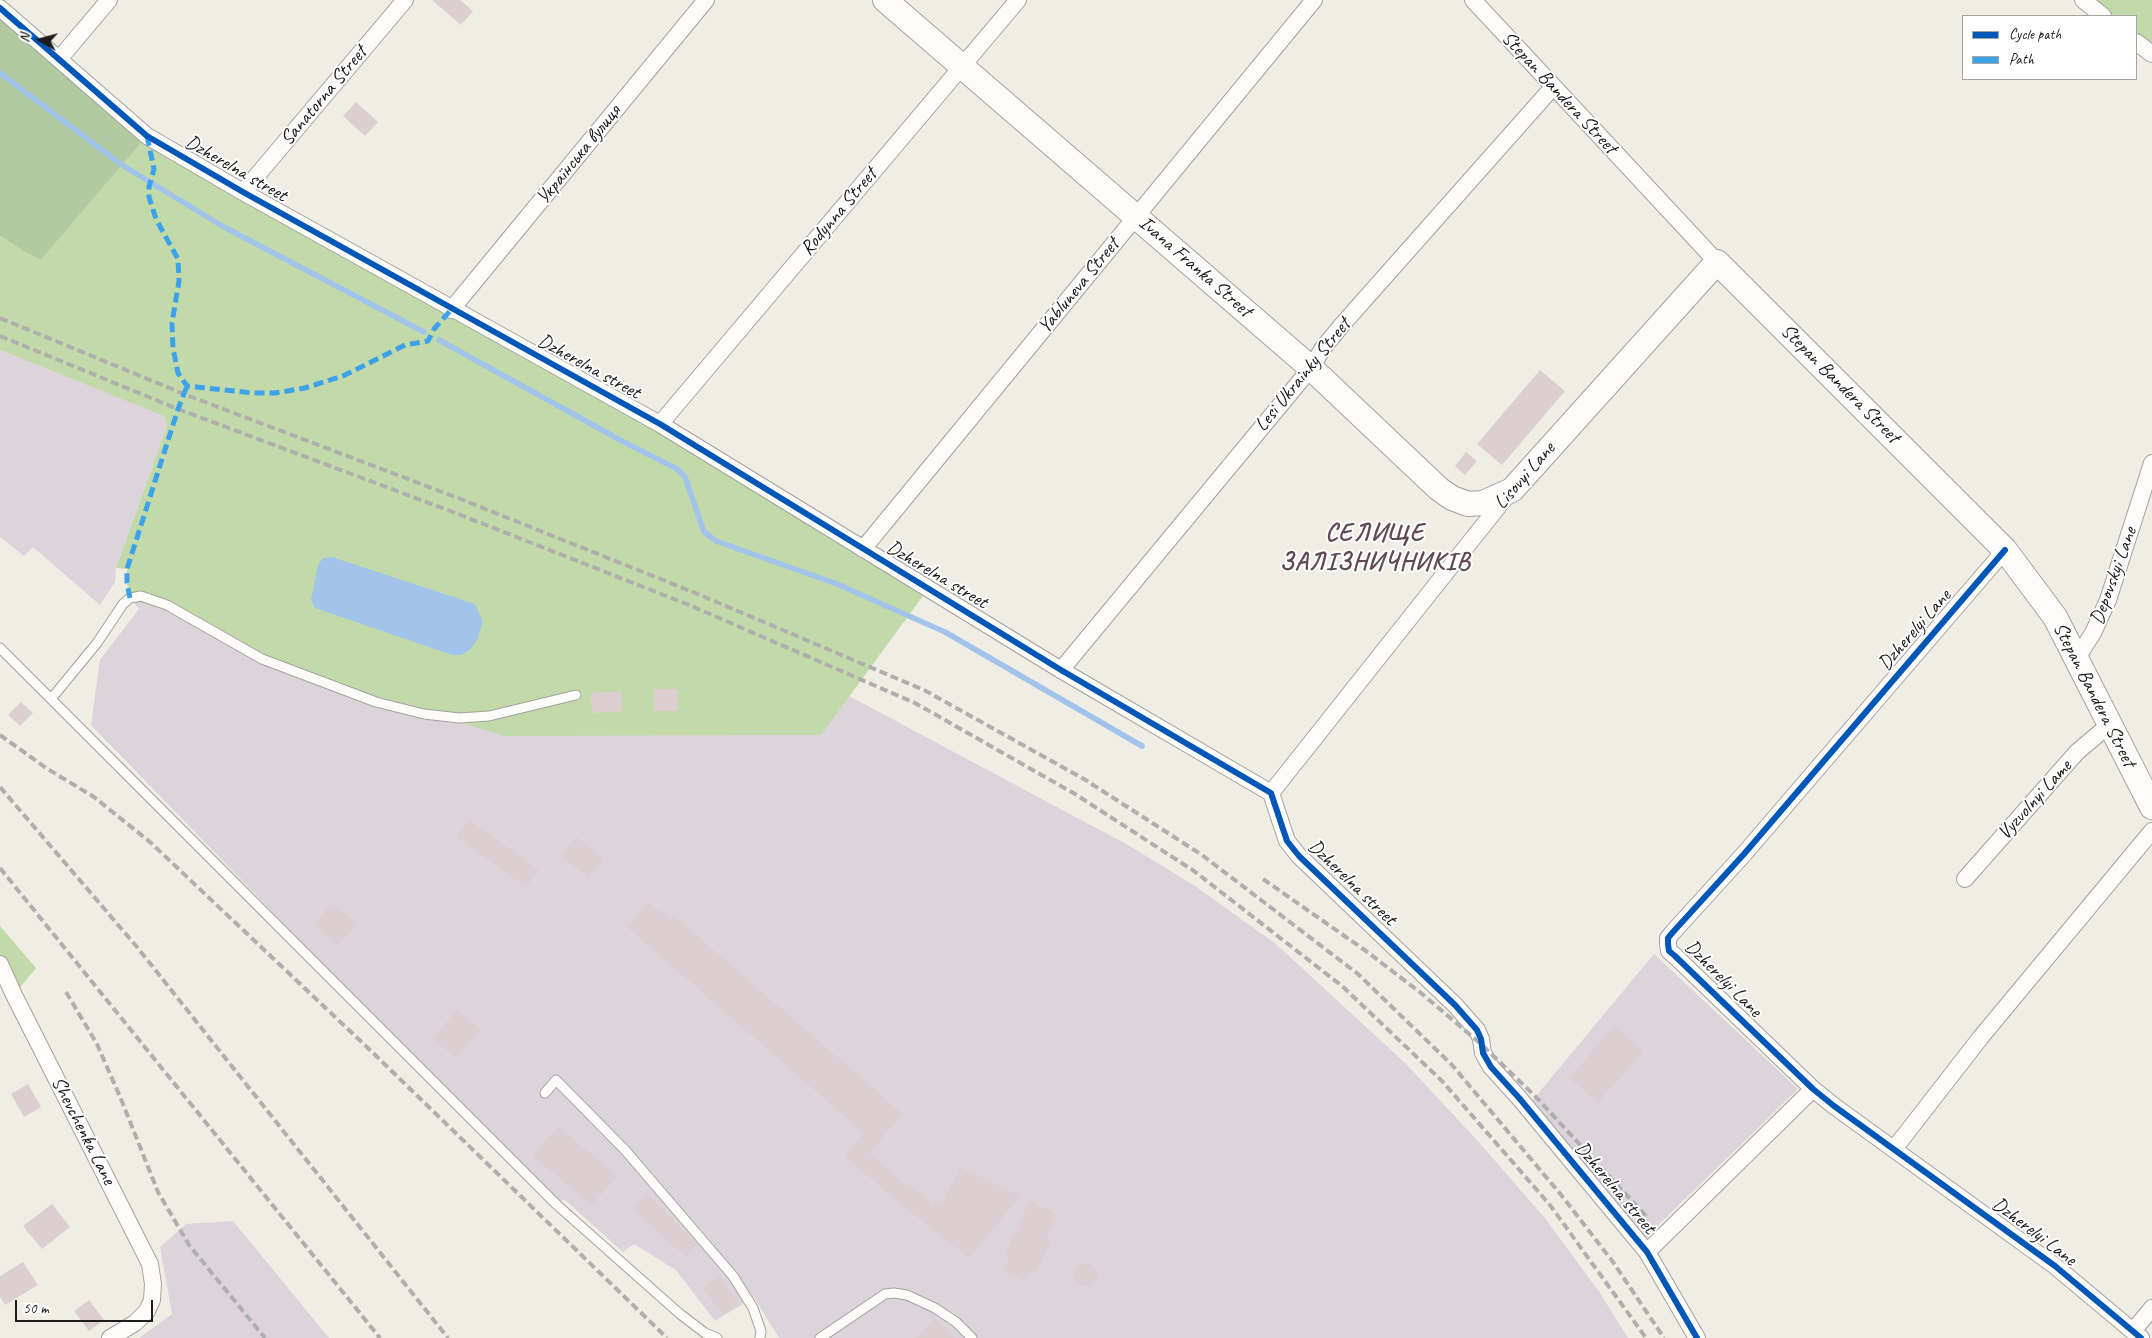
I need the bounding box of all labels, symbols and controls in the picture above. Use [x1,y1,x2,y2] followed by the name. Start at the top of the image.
[15,15,65,65] north arrow
[1962,15,2137,80] legend
[2009,25,2061,44] text: Cycle path
[1496,27,1622,159] street label: Stepan Bandera Street
[16,33,34,43] text: N
[276,41,372,151] street label: Sanatorna Street
[2009,50,2034,69] text: Path
[532,100,626,210] street label: Українська вулиця
[181,130,291,208] street label: Dzherelna street
[796,163,882,261] street label: Rodynna Street
[1134,211,1256,323] street label: Ivana Franka Street
[1033,233,1125,339] street label: Yabluneva Street
[1250,313,1356,437] street label: Lesi Ukrainky Street
[1775,319,1905,449] street label: Stepan Bandera Street
[534,329,644,405] street label: Dzherelna street
[1489,438,1561,514] street label: Lisovyi Lane
[1276,518,1474,577] district label: СЕЛИЩЕ ЗАЛІЗНИЧНИКІВ
[2085,524,2143,628] street label: Depovskyi Lane
[882,536,992,614] street label: Dzherelna street
[1873,585,1957,675] street label: Dzherelyi Lane
[2047,619,2141,771] street label: Stepan Bandera Street
[1993,755,2077,845] street label: Vyzvolnyi Lame
[1303,835,1401,931] street label: Dzherelna street
[1679,935,1767,1023] street label: Dzherelyi Lane
[46,1073,120,1189] street label: Shevchenka Lane
[1569,1137,1661,1239] street label: Dzherelna street
[1987,1193,2081,1271] street label: Dzherelyi Lane
[18,1290,155,1322] scale bar
[23,1299,49,1318] text: 50 m

